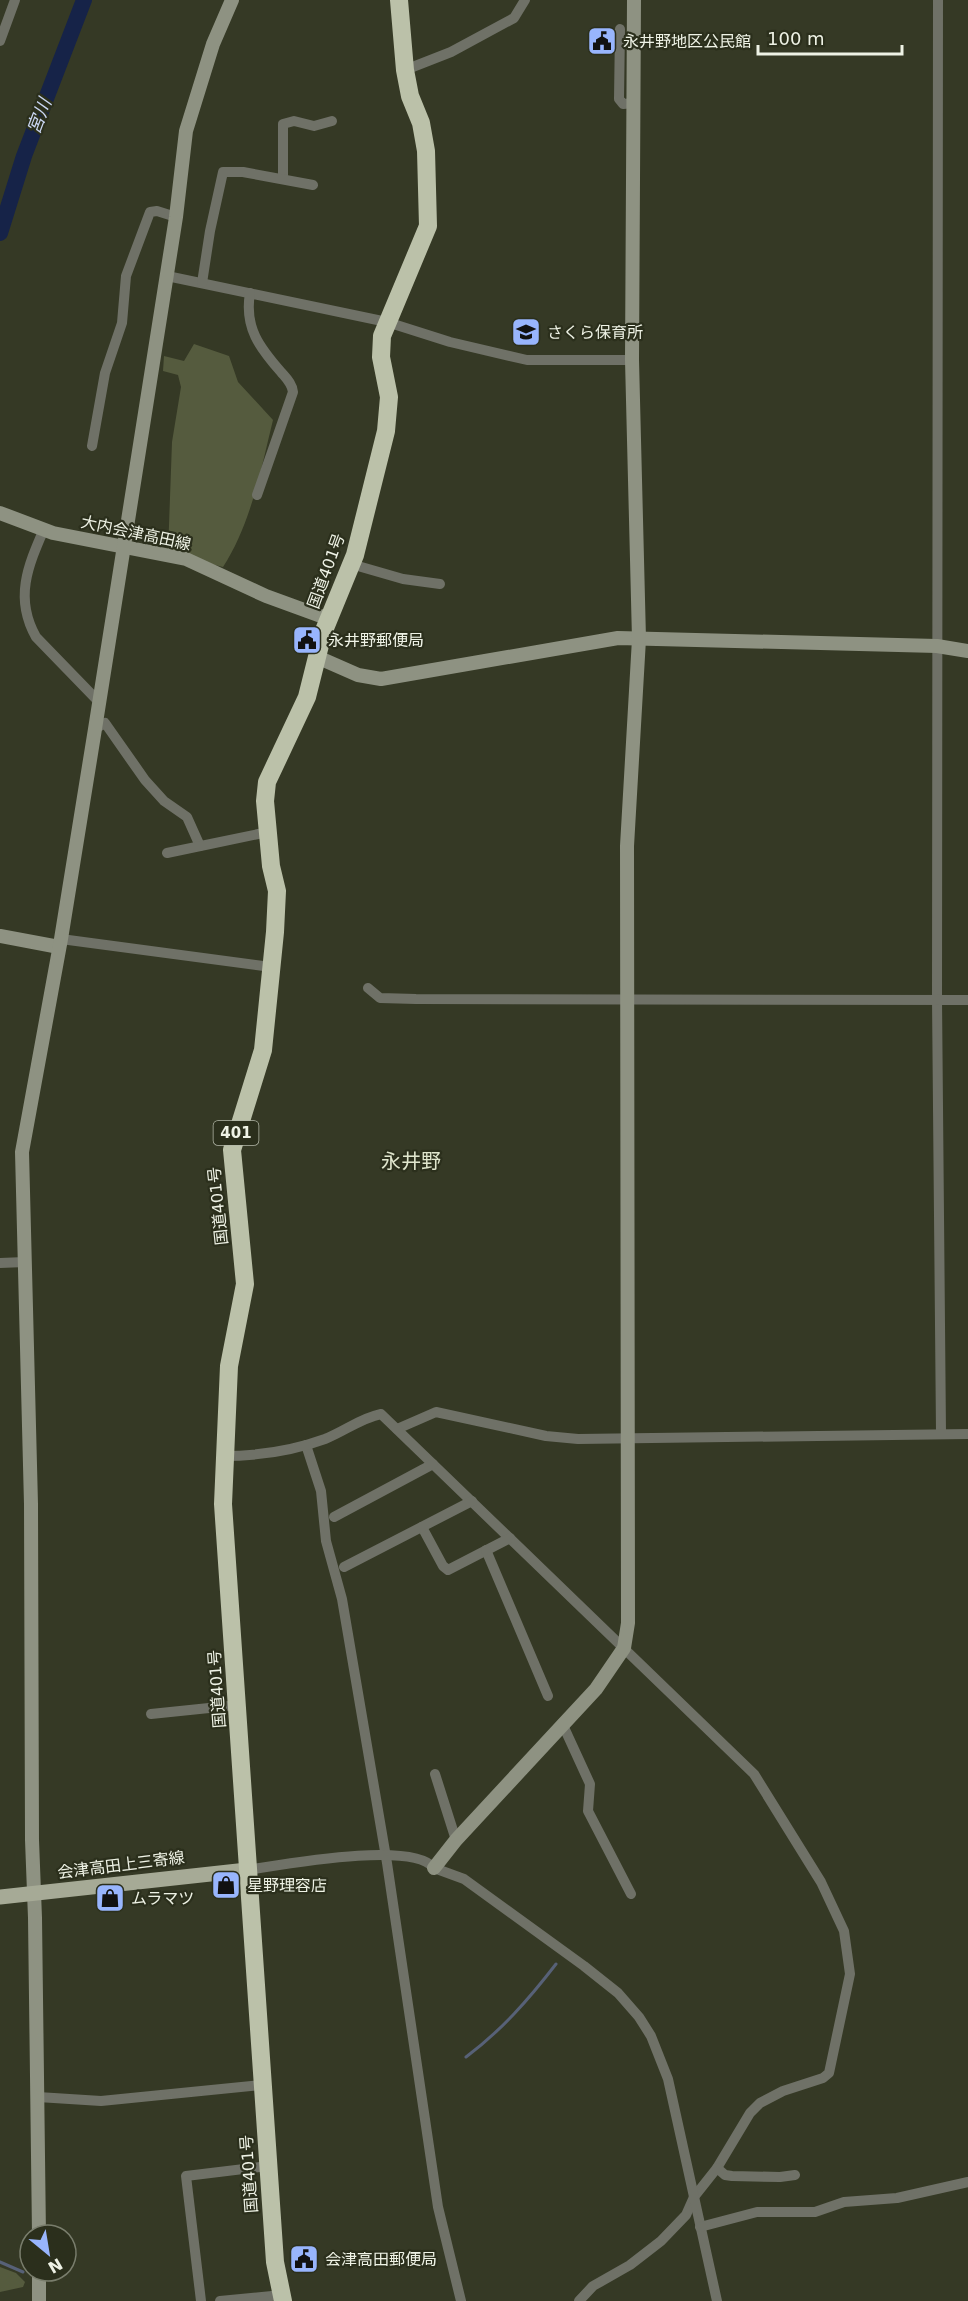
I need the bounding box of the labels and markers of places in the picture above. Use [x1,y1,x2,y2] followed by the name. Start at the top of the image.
[586,25,618,57] public building icon: 永井野地区公民館
[623,32,751,51] place label: 永井野地区公民館
[510,316,542,348] school or university icon: さくら保育所
[547,323,643,342] place label: さくら保育所
[291,624,323,656] public building icon: 永井野郵便局
[328,631,424,650] place label: 永井野郵便局
[210,1869,242,1901] shop icon: 星野理容店
[247,1876,327,1895] place label: 星野理容店
[94,1882,126,1914] shop icon: ムラマツ
[131,1889,194,1908] place label: ムラマツ
[288,2243,320,2275] public building icon: 会津高田郵便局
[325,2250,437,2269] place label: 会津高田郵便局

